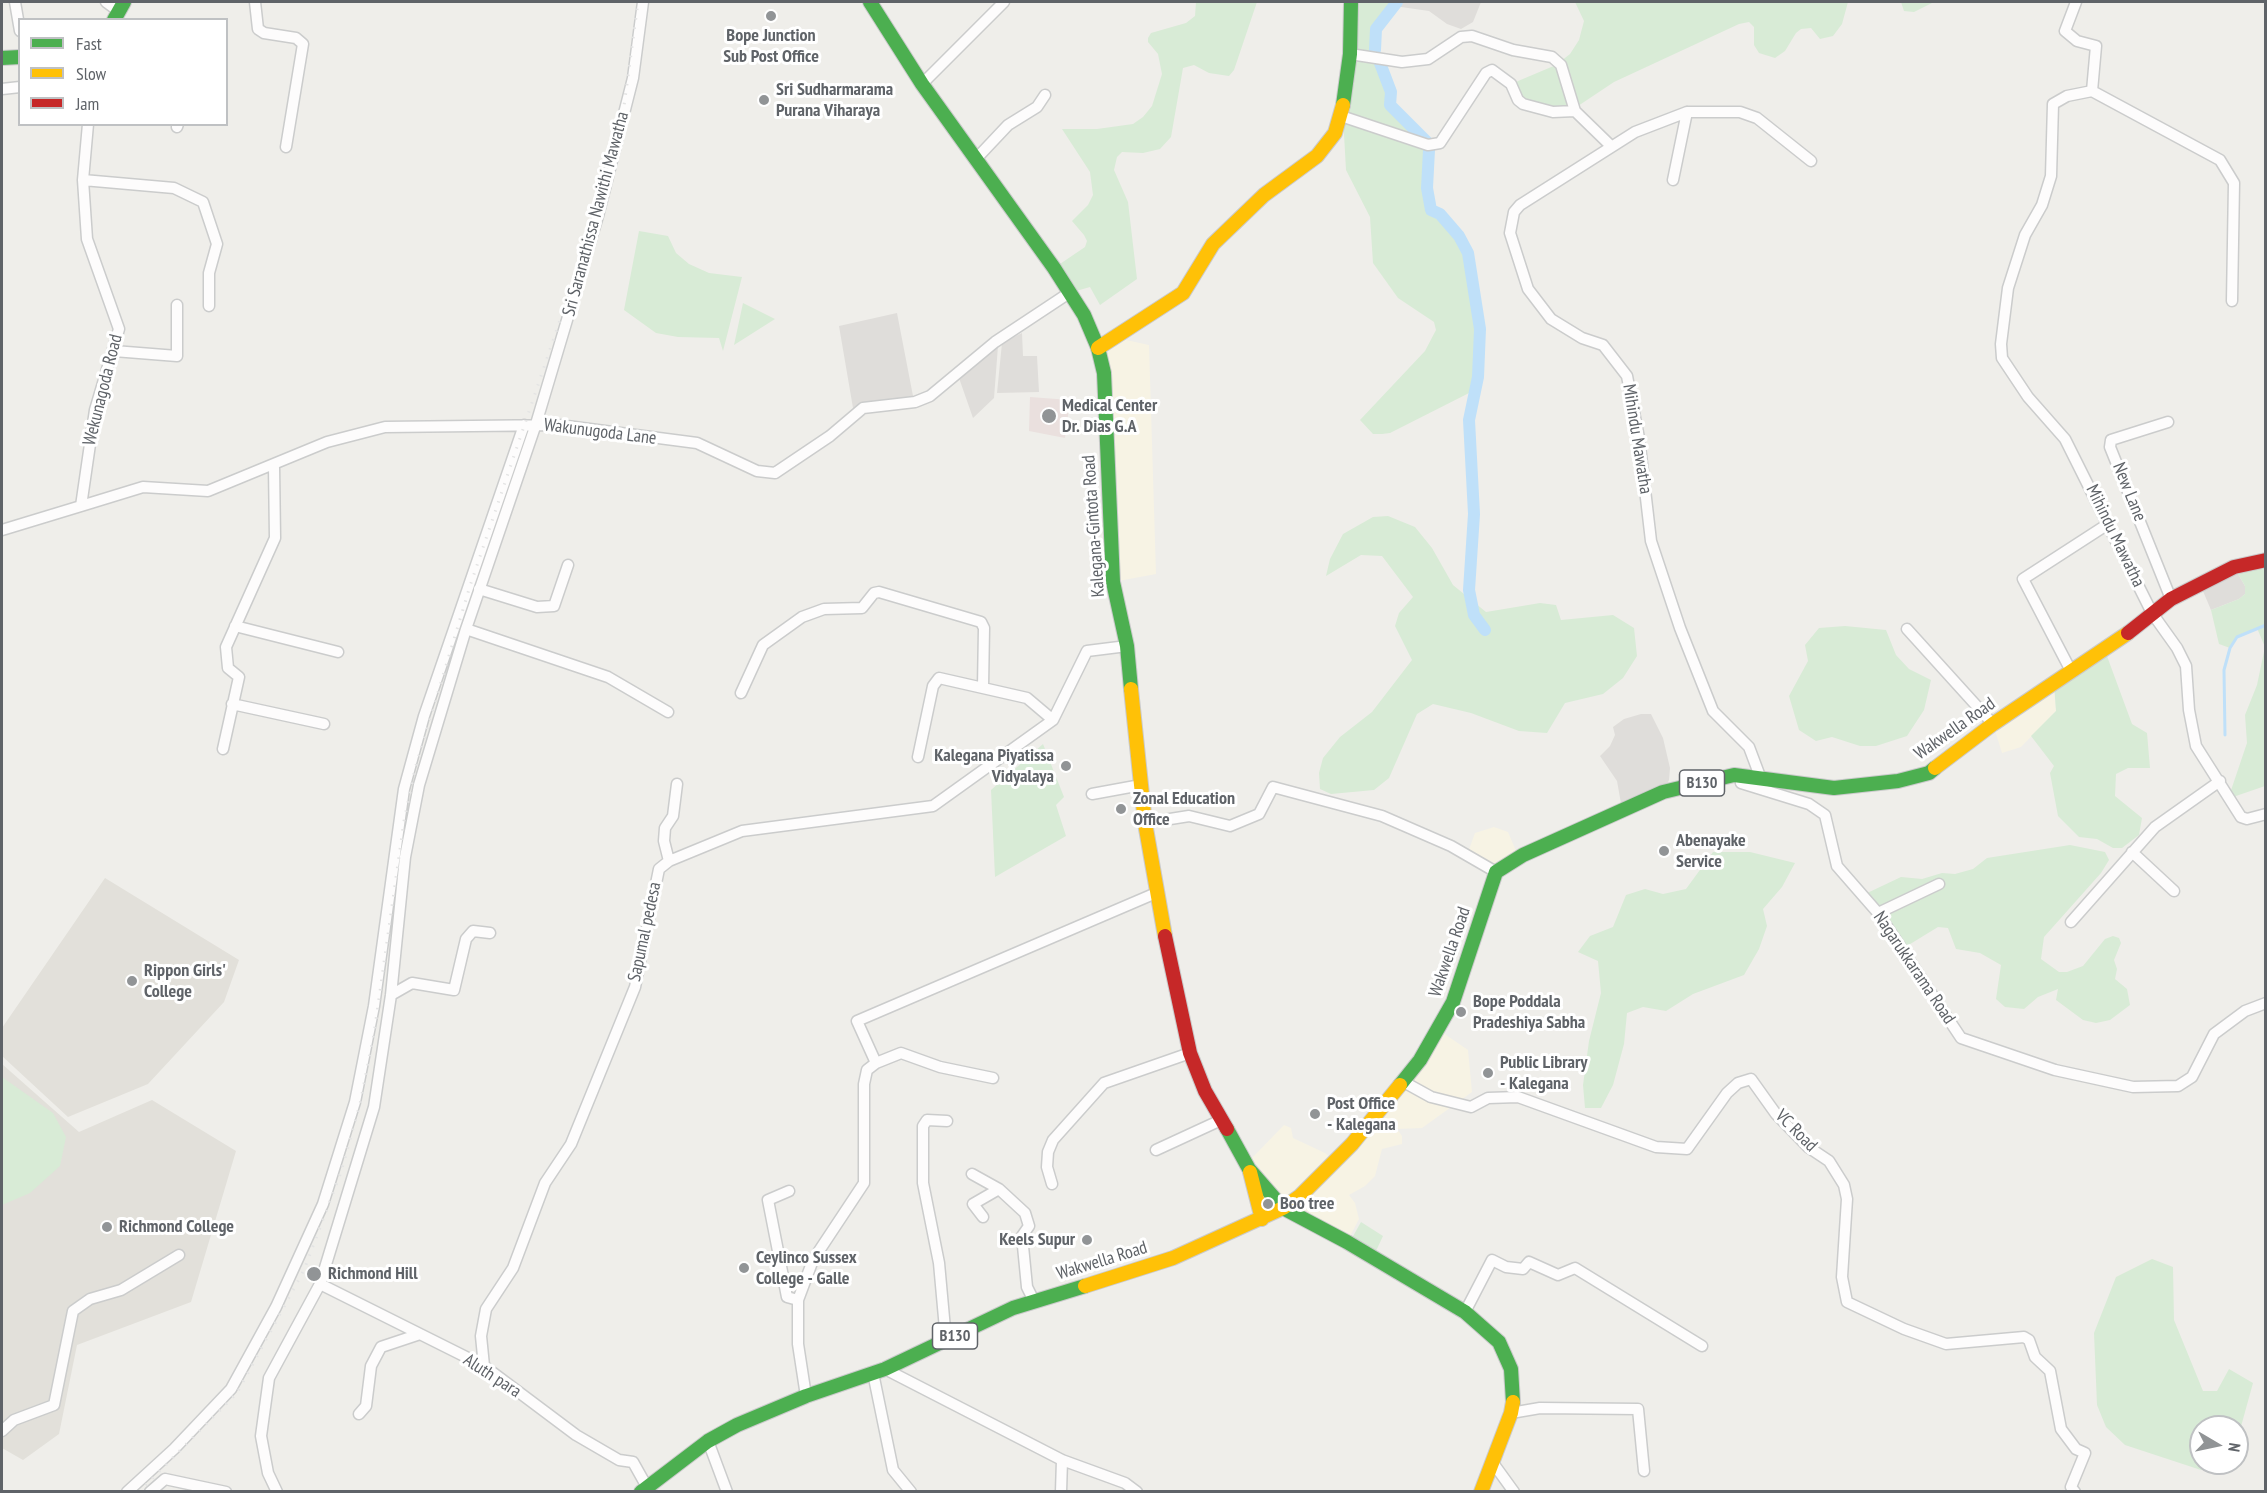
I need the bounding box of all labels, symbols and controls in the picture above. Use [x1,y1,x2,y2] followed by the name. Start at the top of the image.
[764,9,778,23] marker: Bope Junction Sub Post Office
[18,18,228,126] legend
[723,25,819,68] place label: Bope Junction Sub Post Office
[76,32,102,55] text: Fast
[76,62,106,85] text: Slow
[776,79,893,122] place label: Sri Sudharmarama Purana Viharaya
[76,92,99,115] text: Jam
[757,93,771,107] marker: Sri Sudharmarama Purana Viharaya
[558,109,634,319] street label: Sri Saranathissa Nawithi Mawatha
[79,332,127,448] street label: Wekunagoda Road
[1618,382,1656,496] street label: Mihindu Mawatha
[1062,395,1157,438] place label: Medical Center Dr. Dias G.A
[1040,407,1058,425] marker: Medical Center Dr. Dias G.A
[542,414,658,450] street label: Wakunugoda Lane
[1078,454,1110,598] street label: Kalegana-Gintota Road
[2108,460,2150,524] street label: New Lane
[2081,481,2149,591] street label: Mihindu Mawatha
[1910,693,2000,765] street label: Wakwella Road
[934,745,1054,788] place label: Kalegana Piyatissa Vidyalaya
[1059,759,1073,773] marker: Kalegana Piyatissa Vidyalaya
[1680,770,1724,796] road number: B130
[1133,788,1235,830] place label: Zonal Education Office
[1114,802,1128,816] marker: Zonal Education Office
[1676,830,1746,872] place label: Abenayake Service
[1657,844,1671,858] marker: Abenayake Service
[624,880,666,984] street label: Sapumal pedesa
[1425,904,1475,1000] street label: Wakwella Road
[1868,908,1960,1028] street label: Nagarukkarama Road
[144,960,226,1002] place label: Rippon Girls' College
[125,974,139,988] marker: Rippon Girls' College
[1473,991,1585,1034] place label: Bope Poddala Pradeshiya Sabha
[1454,1005,1468,1019] marker: Bope Poddala Pradeshiya Sabha
[1500,1052,1587,1094] place label: Public Library - Kalegana
[1481,1066,1495,1080] marker: Public Library - Kalegana
[1327,1093,1396,1136] place label: Post Office - Kalegana
[1770,1105,1822,1157] street label: VC Road
[1308,1107,1322,1121] marker: Post Office - Kalegana
[1280,1193,1334,1215] place label: Boo tree
[1261,1197,1275,1211] marker: Boo tree
[119,1216,234,1238] place label: Richmond College
[100,1220,114,1234] marker: Richmond College
[999,1229,1075,1251] place label: Keels Supur
[1080,1233,1094,1247] marker: Keels Supur
[1054,1237,1150,1285] street label: Wakwella Road
[756,1247,857,1290] place label: Ceylinco Sussex College - Galle
[737,1261,751,1275] marker: Ceylinco Sussex College - Galle
[328,1263,418,1285] place label: Richmond Hill
[305,1265,323,1283] marker: Richmond Hill
[932,1323,978,1349] road number: B130
[459,1349,525,1403] street label: Aluth para
[2189,1415,2249,1475] north arrow
[2224,1442,2245,1453] text: N

